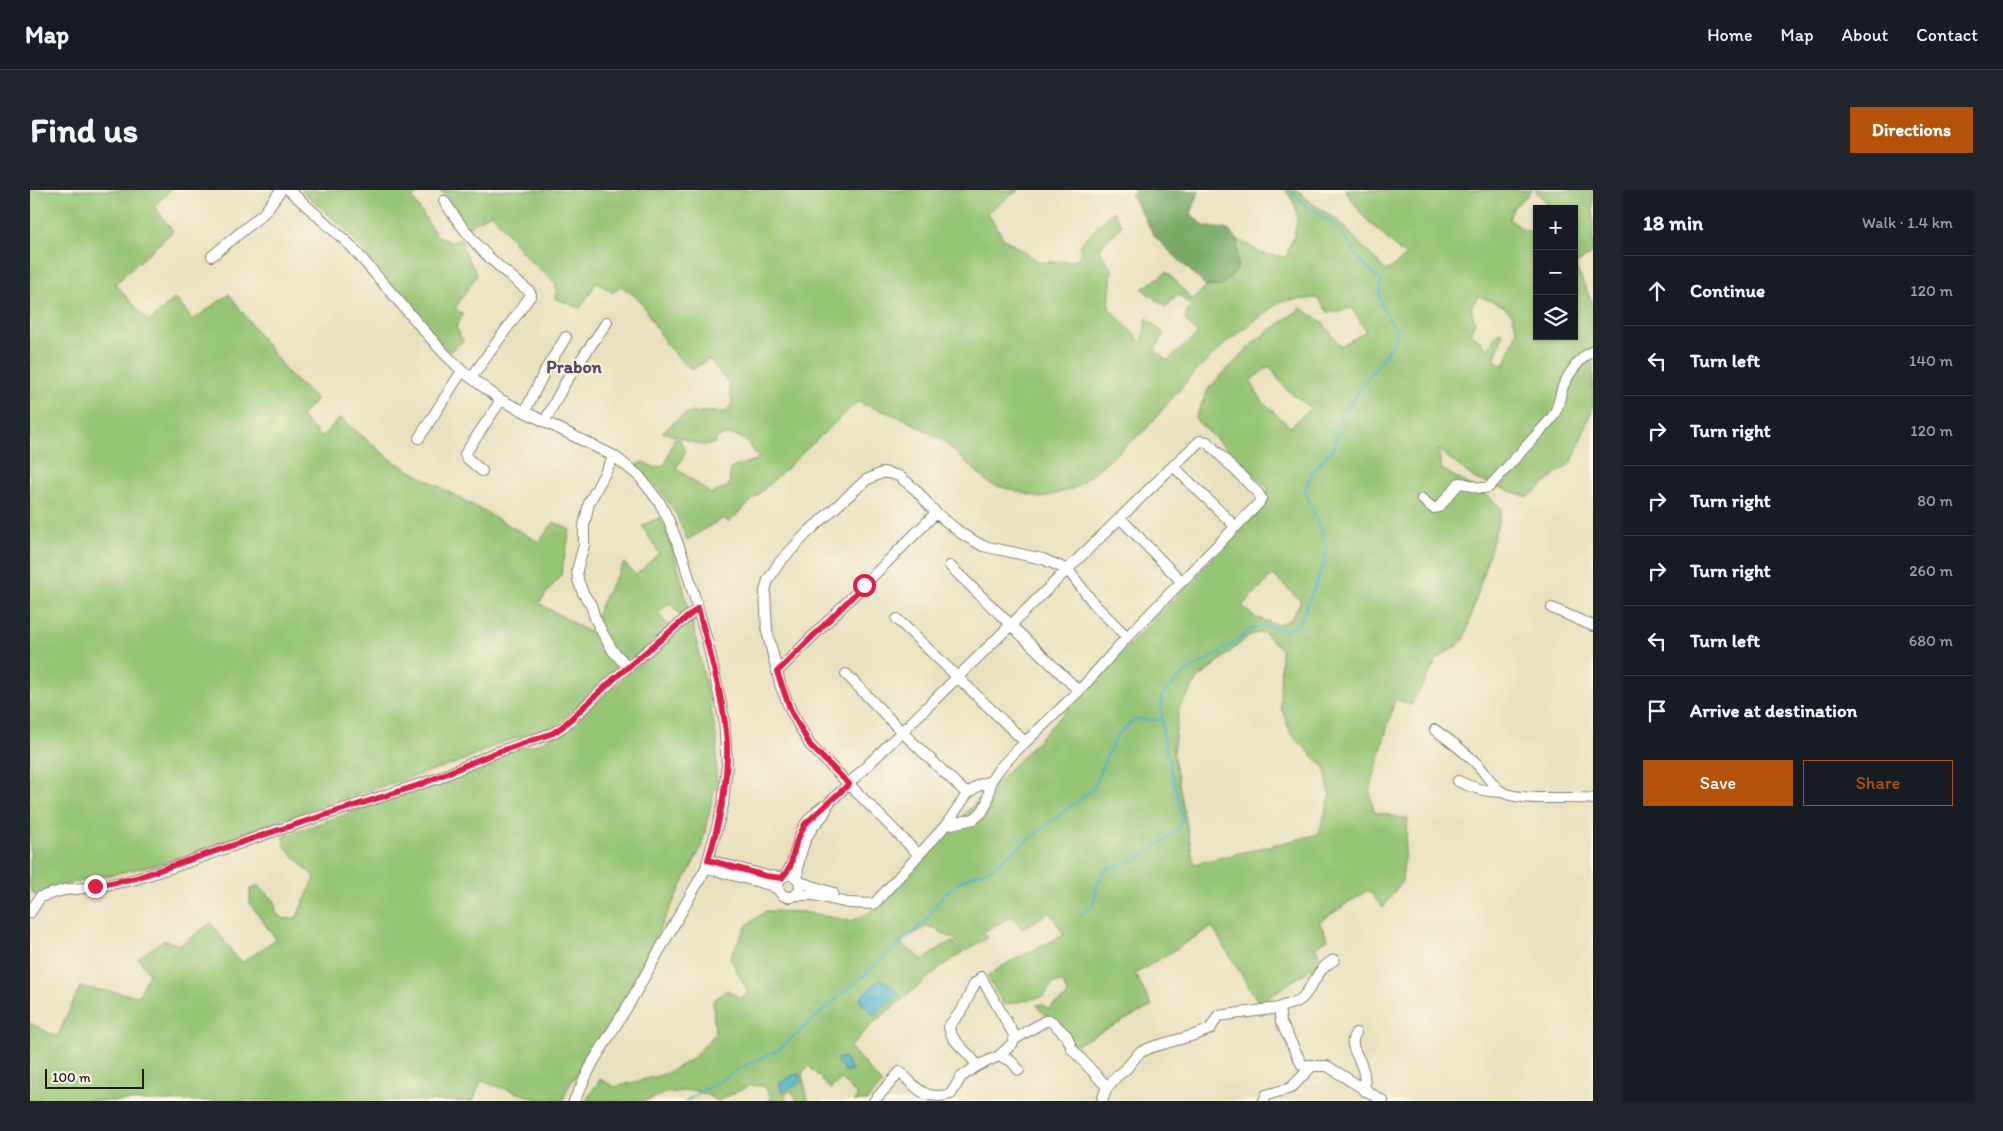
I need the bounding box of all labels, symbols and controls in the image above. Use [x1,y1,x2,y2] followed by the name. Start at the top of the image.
[25,20,69,49] text: Map
[1707,24,1753,46] text: Home
[1781,24,1814,46] text: Map
[1842,24,1888,46] text: About
[1916,24,1978,46] text: Contact
[1850,107,1973,153] button: Directions
[30,109,138,151] text: Find us
[1533,205,1578,340] map controls
[1533,205,1578,250] button: +
[1643,210,1703,235] text: 18 min
[1862,213,1953,232] text: Walk · 1.4 km
[1533,250,1578,295] button: −
[1643,277,1671,305] icon: ahead
[1690,279,1765,302] text: Continue
[1910,281,1953,300] text: 120 m
[1533,295,1578,340] button: layers
[1643,347,1671,375] icon: left
[1690,349,1760,372] text: Turn left
[1909,351,1953,370] text: 140 m
[546,356,603,378] district label: Prabon
[1643,417,1671,445] icon: right
[1690,419,1771,442] text: Turn right
[1910,421,1953,440] text: 120 m
[1643,487,1671,515] icon: right
[1690,489,1771,512] text: Turn right
[1917,491,1953,510] text: 80 m
[1643,557,1671,585] icon: right
[1690,559,1771,582] text: Turn right
[1909,561,1953,580] text: 260 m
[853,574,876,597] route start
[1643,627,1671,655] icon: left
[1690,629,1760,652] text: Turn left
[1909,631,1953,650] text: 680 m
[1643,697,1671,725] icon: arrive
[1690,699,1857,722] text: Arrive at destination
[1643,760,1793,806] button: Save
[1803,760,1953,806] button: Share
[84,875,107,898] route end
[45,1066,144,1089] scale bar
[52,1069,91,1086] text: 100 m

